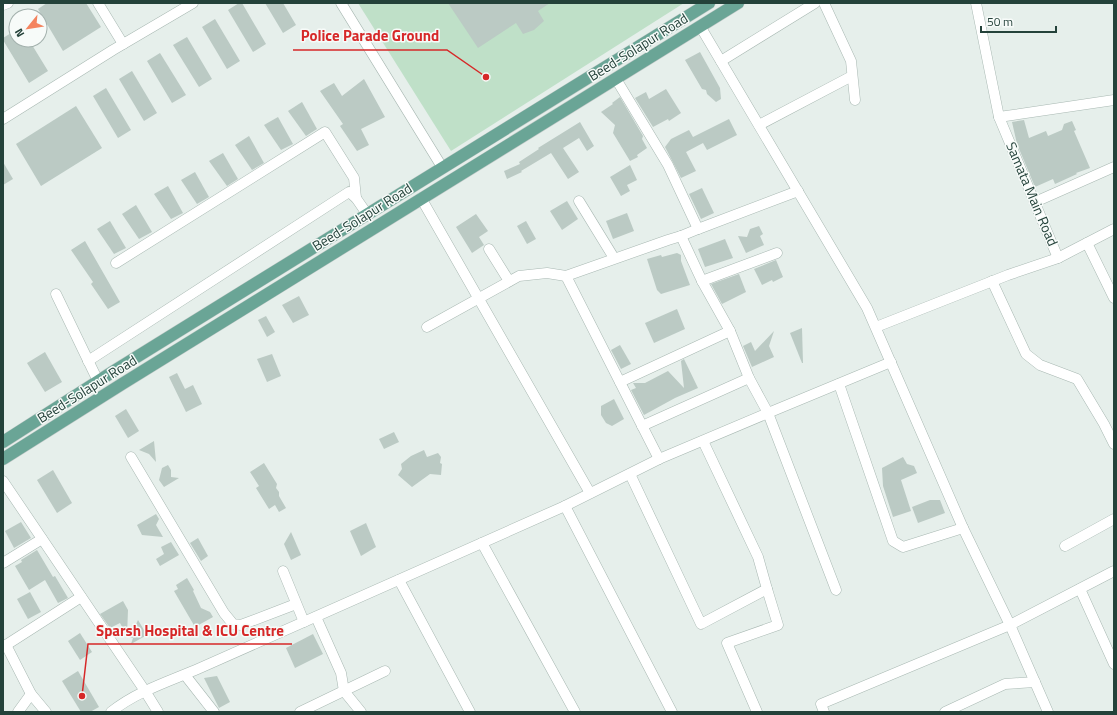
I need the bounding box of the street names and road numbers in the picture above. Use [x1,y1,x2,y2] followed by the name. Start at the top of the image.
[584,7,692,86] street label: Beed-Solapur Road
[1001,139,1064,249] street label: Samata Main Road
[308,177,416,256] street label: Beed-Solapur Road
[33,349,141,428] street label: Beed-Solapur Road

